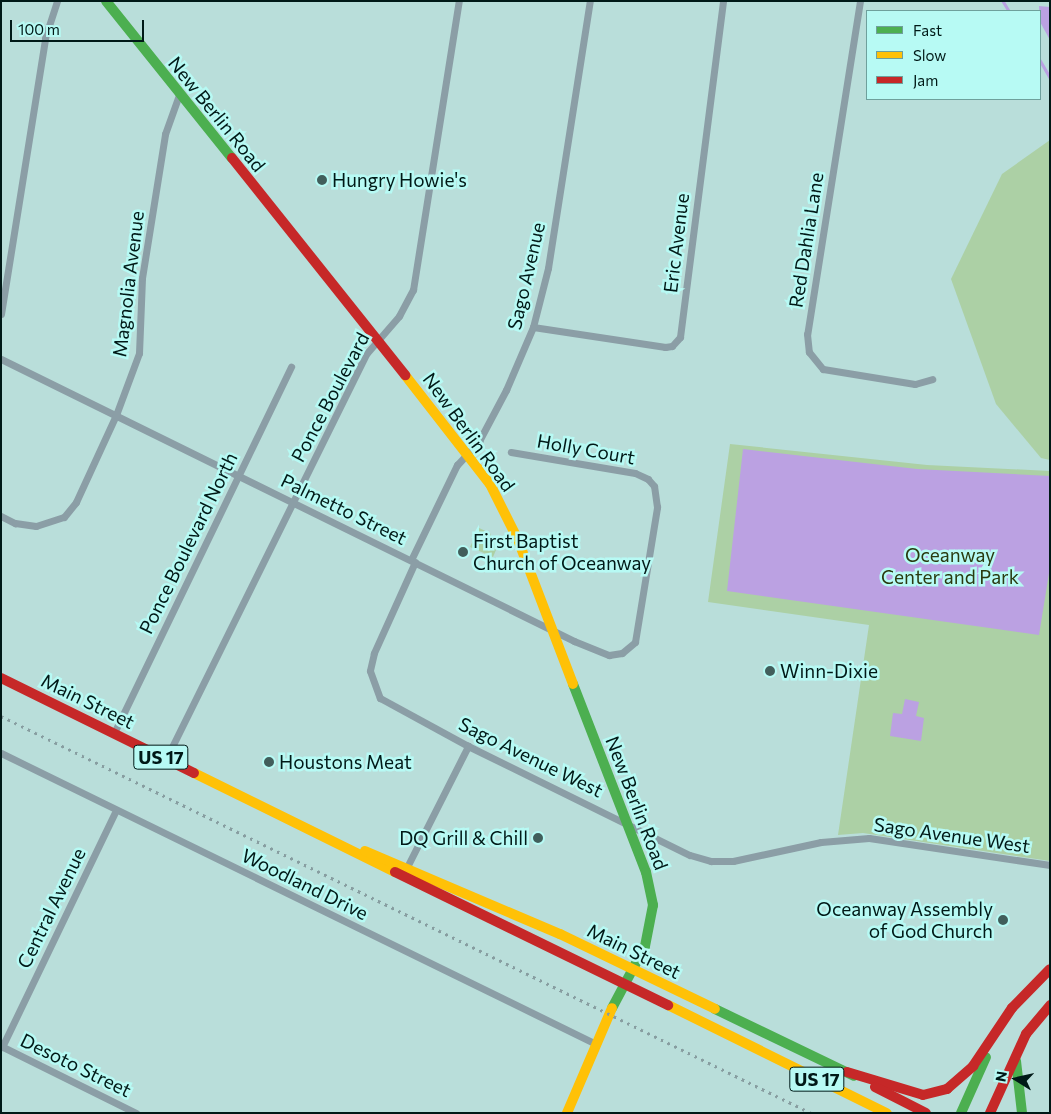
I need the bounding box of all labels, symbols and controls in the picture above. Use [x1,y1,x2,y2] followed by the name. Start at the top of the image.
[12,10,146,42] scale bar
[866,10,1041,100] legend
[18,20,60,38] text: 100 m
[913,21,942,39] text: Fast
[913,46,946,64] text: Slow
[164,52,270,176] street label: New Berlin Road
[913,71,938,89] text: Jam
[332,169,467,191] place label: Hungry Howie's
[784,171,828,309] street label: Red Dahlia Lane
[316,174,328,186] marker: Hungry Howie's
[659,192,693,294] street label: Eric Avenue
[108,210,148,358] street label: Magnolia Avenue
[503,220,549,332] street label: Sago Avenue
[286,328,374,466] street label: Ponce Boulevard
[418,368,520,496] street label: New Berlin Road
[535,429,637,469] street label: Holly Court
[134,449,242,637] street label: Ponce Boulevard North
[277,469,411,549] street label: Palmetto Street
[473,530,651,574] place label: First Baptist Church of Oceanway
[881,544,1019,588] park label: Oceanway Center and Park
[457,546,469,558] marker: First Baptist Church of Oceanway
[780,660,878,682] place label: Winn-Dixie
[764,665,776,677] marker: Winn-Dixie
[38,669,138,733] street label: Main Street
[455,712,607,802] street label: Sago Avenue West
[601,733,673,873] street label: New Berlin Road
[132,742,190,772] road number: US 17
[279,751,412,773] place label: Houstons Meat
[263,756,275,768] marker: Houstons Meat
[872,813,1032,857] street label: Sago Avenue West
[399,827,528,849] place label: DQ Grill & Chill
[532,832,544,844] marker: DQ Grill & Chill
[12,844,90,972] street label: Central Avenue
[238,844,372,924] street label: Woodland Drive
[816,898,993,942] place label: Oceanway Assembly of God Church
[997,914,1009,926] marker: Oceanway Assembly of God Church
[584,919,684,983] street label: Main Street
[17,1028,135,1102] street label: Desoto Street
[991,1054,1041,1104] north arrow
[788,1064,846,1094] road number: US 17
[991,1070,1010,1083] text: N

